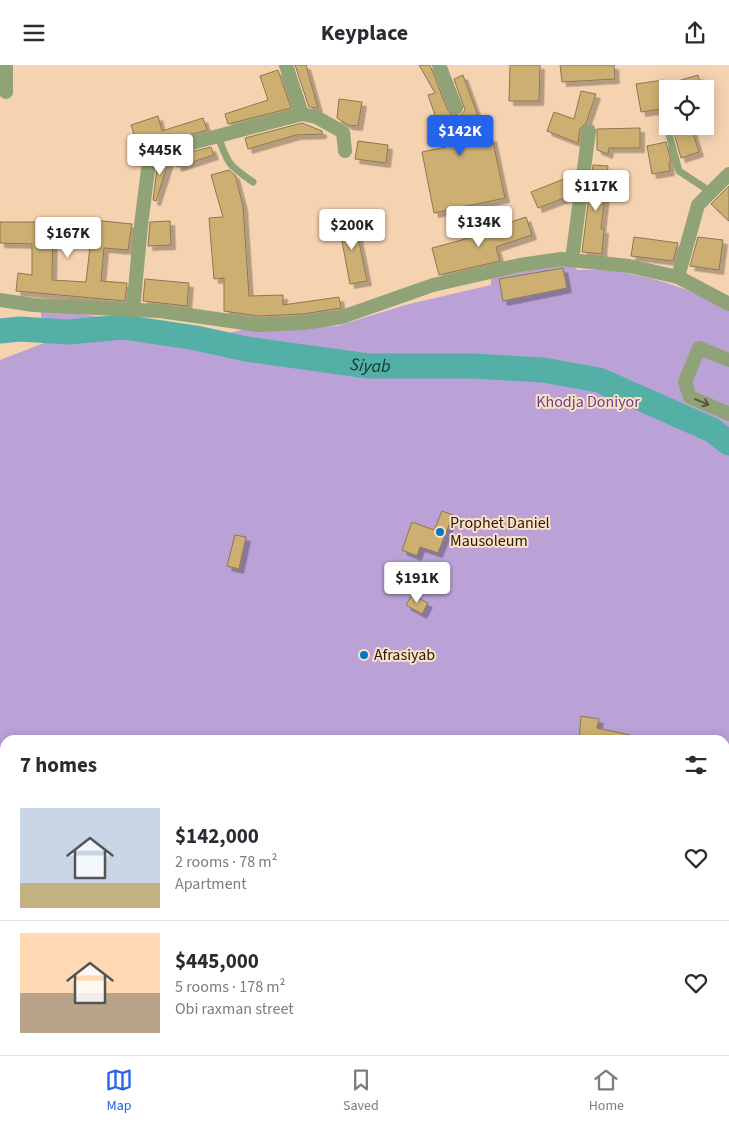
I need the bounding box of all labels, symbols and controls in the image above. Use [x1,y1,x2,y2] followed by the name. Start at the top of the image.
[321,17,408,49] text: Keyplace
[20,19,48,47] icon: menu
[681,19,709,47] icon: share
[659,80,714,135] map controls
[659,80,714,135] button: locate
[425,114,495,157] pin: $142K
[438,120,482,142] text: $142K
[125,133,195,176] pin: $445K
[138,139,182,161] text: $445K
[561,169,631,212] pin: $117K
[574,175,618,197] text: $117K
[444,205,514,248] pin: $134K
[317,209,387,251] pin: $200K
[457,211,501,233] text: $134K
[330,214,374,236] text: $200K
[33,217,103,259] pin: $167K
[46,222,90,244] text: $167K
[348,351,391,379] water label: Siyab
[536,391,640,413] park label: Khodja Doniyor
[694,398,709,408] one-way arrow
[450,512,550,552] place label: Prophet Daniel Mausoleum
[434,526,446,538] marker: Prophet Daniel Mausoleum
[382,561,452,604] pin: $191K
[395,567,439,589] text: $191K
[374,644,435,666] place label: Afrasiyab
[358,649,370,661] marker: Afrasiyab
[20,750,97,780] text: 7 homes
[682,751,710,779] icon: filters
[175,821,259,851] text: $142,000
[60,828,120,888] icon: home
[682,844,710,872] icon: heart
[175,851,277,873] text: 2 rooms · 78 m²
[175,873,247,895] text: Apartment
[175,946,259,976] text: $445,000
[60,953,120,1013] icon: home
[682,969,710,997] icon: heart
[175,976,285,998] text: 5 rooms · 178 m²
[175,998,294,1020] text: Obi raxman street
[105,1066,133,1116] tab: Map
[343,1066,379,1116] tab: Saved
[589,1066,624,1116] tab: Home

